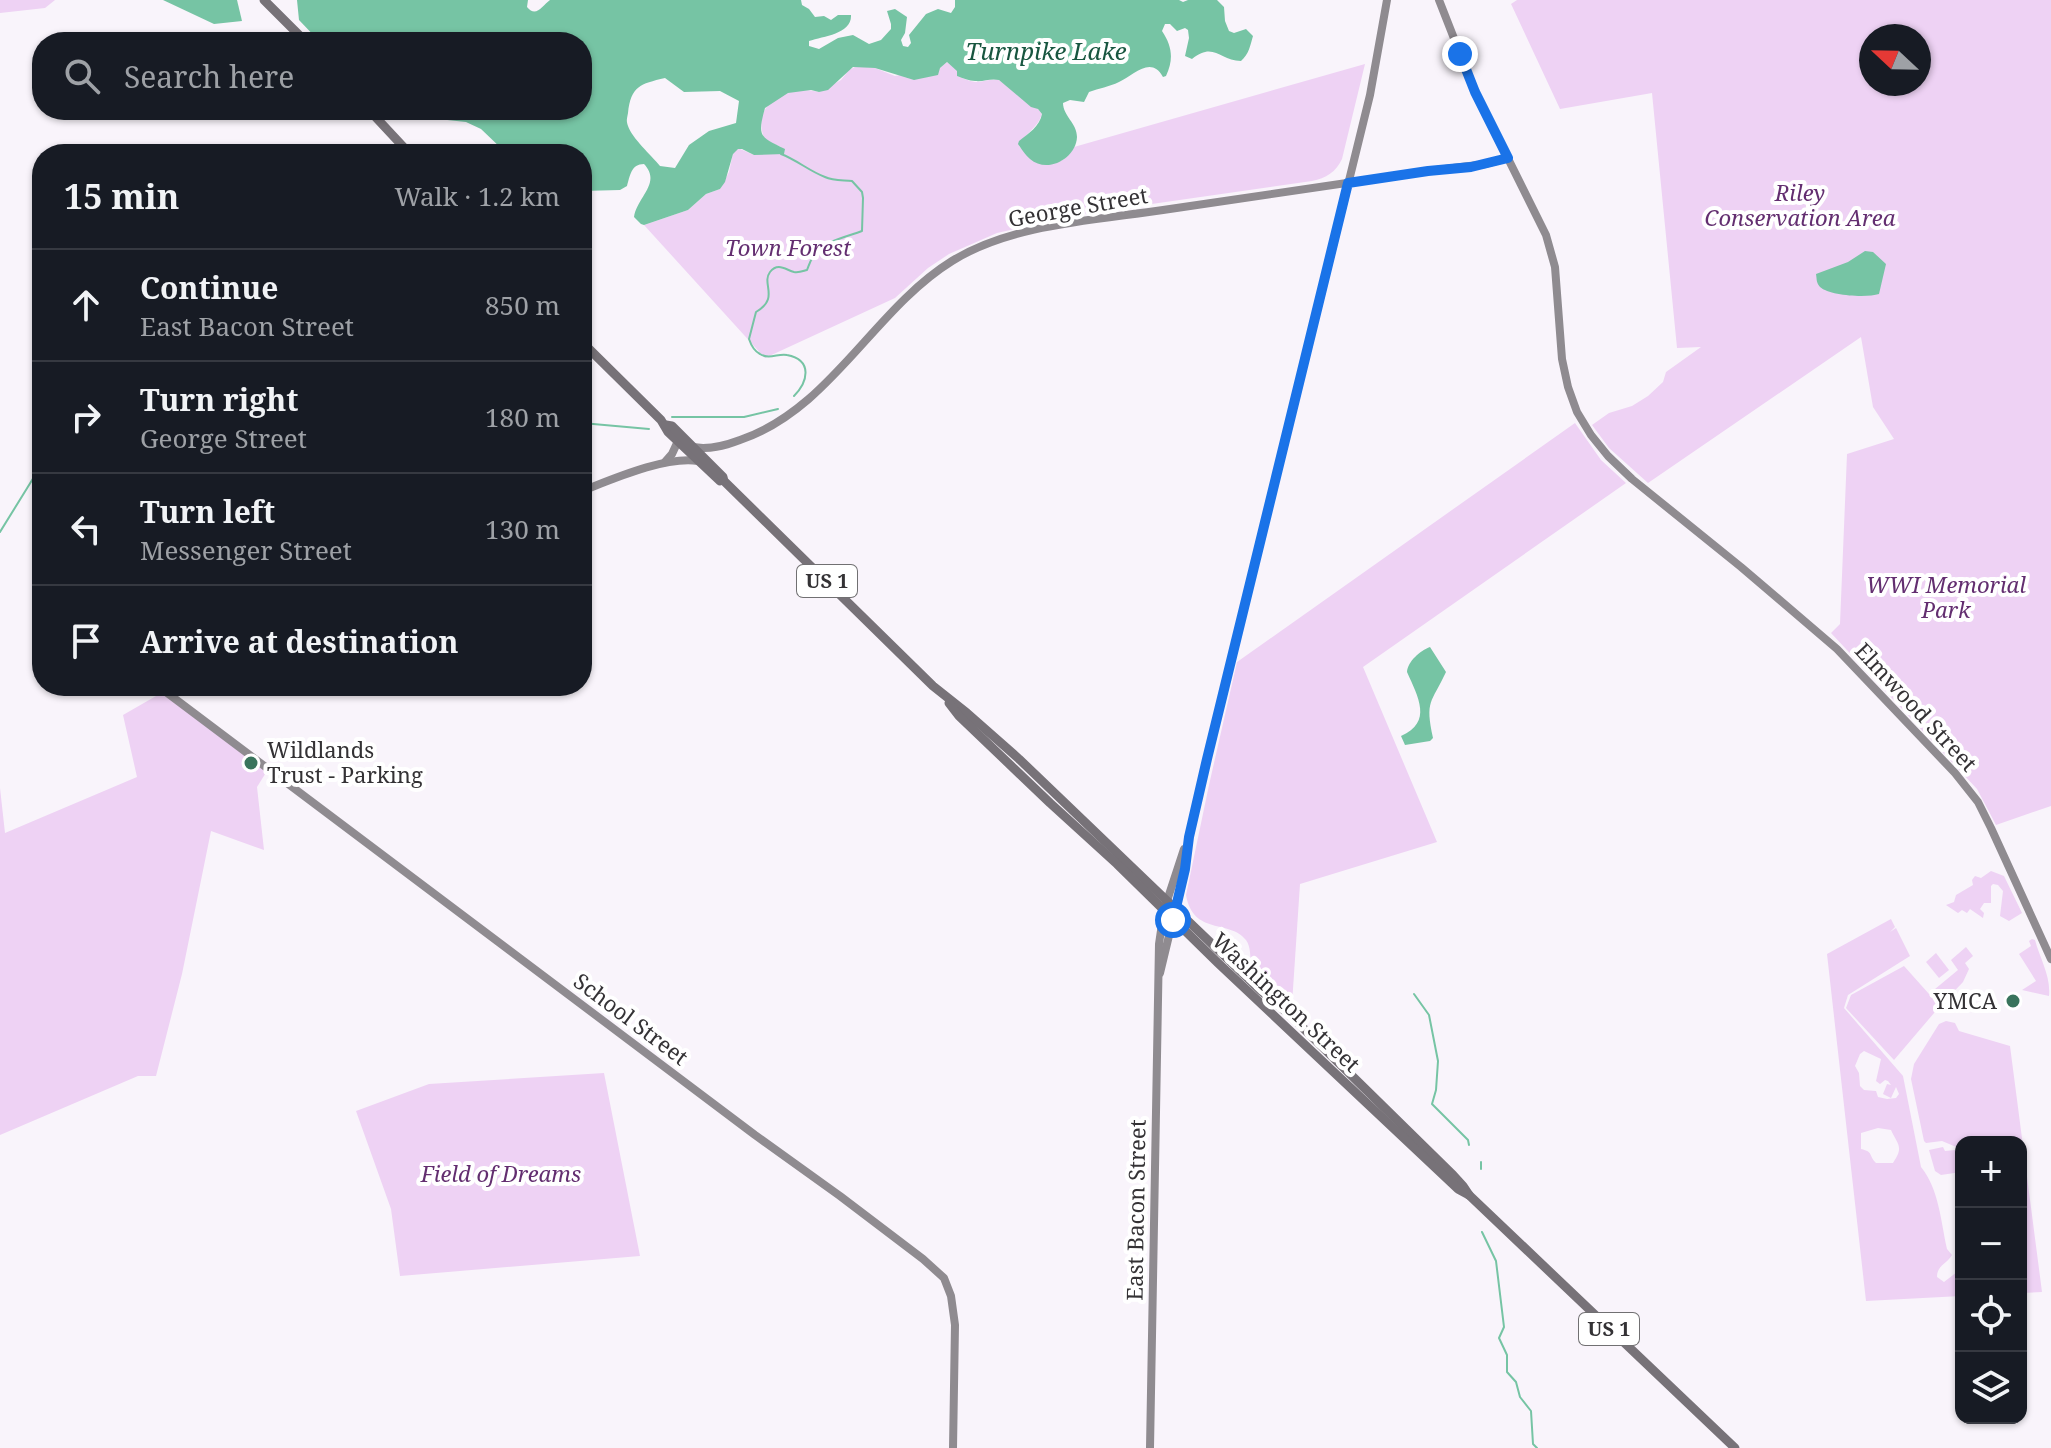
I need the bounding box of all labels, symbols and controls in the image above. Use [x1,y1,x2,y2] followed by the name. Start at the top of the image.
[1859,24,1931,96] north arrow
[32,32,592,120] search box
[966,34,1127,67] water label: Turnpike Lake
[1442,36,1478,72] route end
[60,54,104,98] icon: search
[124,56,294,97] text: Search here
[64,173,179,219] text: 15 min
[1705,177,1896,232] park label: Riley Conservation Area
[395,178,560,214] text: Walk · 1.2 km
[1006,179,1150,233] street label: George Street
[725,232,852,262] park label: Town Forest
[140,267,278,308] text: Continue
[64,283,108,327] icon: ahead
[485,287,560,323] text: 850 m
[140,308,354,344] text: East Bacon Street
[140,379,298,420] text: Turn right
[64,395,108,439] icon: right
[485,399,560,435] text: 180 m
[140,420,307,456] text: George Street
[140,491,275,532] text: Turn left
[64,507,108,551] icon: left
[485,511,560,547] text: 130 m
[140,532,352,568] text: Messenger Street
[797,565,857,597] road number: US 1
[1866,569,2026,624] park label: WWI Memorial Park
[64,619,108,663] icon: arrive
[140,621,459,662] text: Arrive at destination
[1849,635,1985,778] street label: Elmwood Street
[267,734,423,789] place label: Wildlands Trust - Parking
[242,754,260,772] marker: Wildlands Trust - Parking
[1155,902,1191,938] route start
[1206,925,1368,1078] street label: Washington Street
[568,965,695,1071] street label: School Street
[1933,985,1997,1015] place label: YMCA
[2004,992,2022,1010] marker: YMCA
[1118,1119,1152,1301] street label: East Bacon Street
[1955,1136,2027,1424] map controls
[1955,1136,2027,1208] button: +
[420,1158,581,1188] park label: Field of Dreams
[1955,1208,2027,1280] button: −
[1955,1280,2027,1352] button: locate
[1579,1313,1639,1345] road number: US 1
[1955,1352,2027,1424] button: layers

